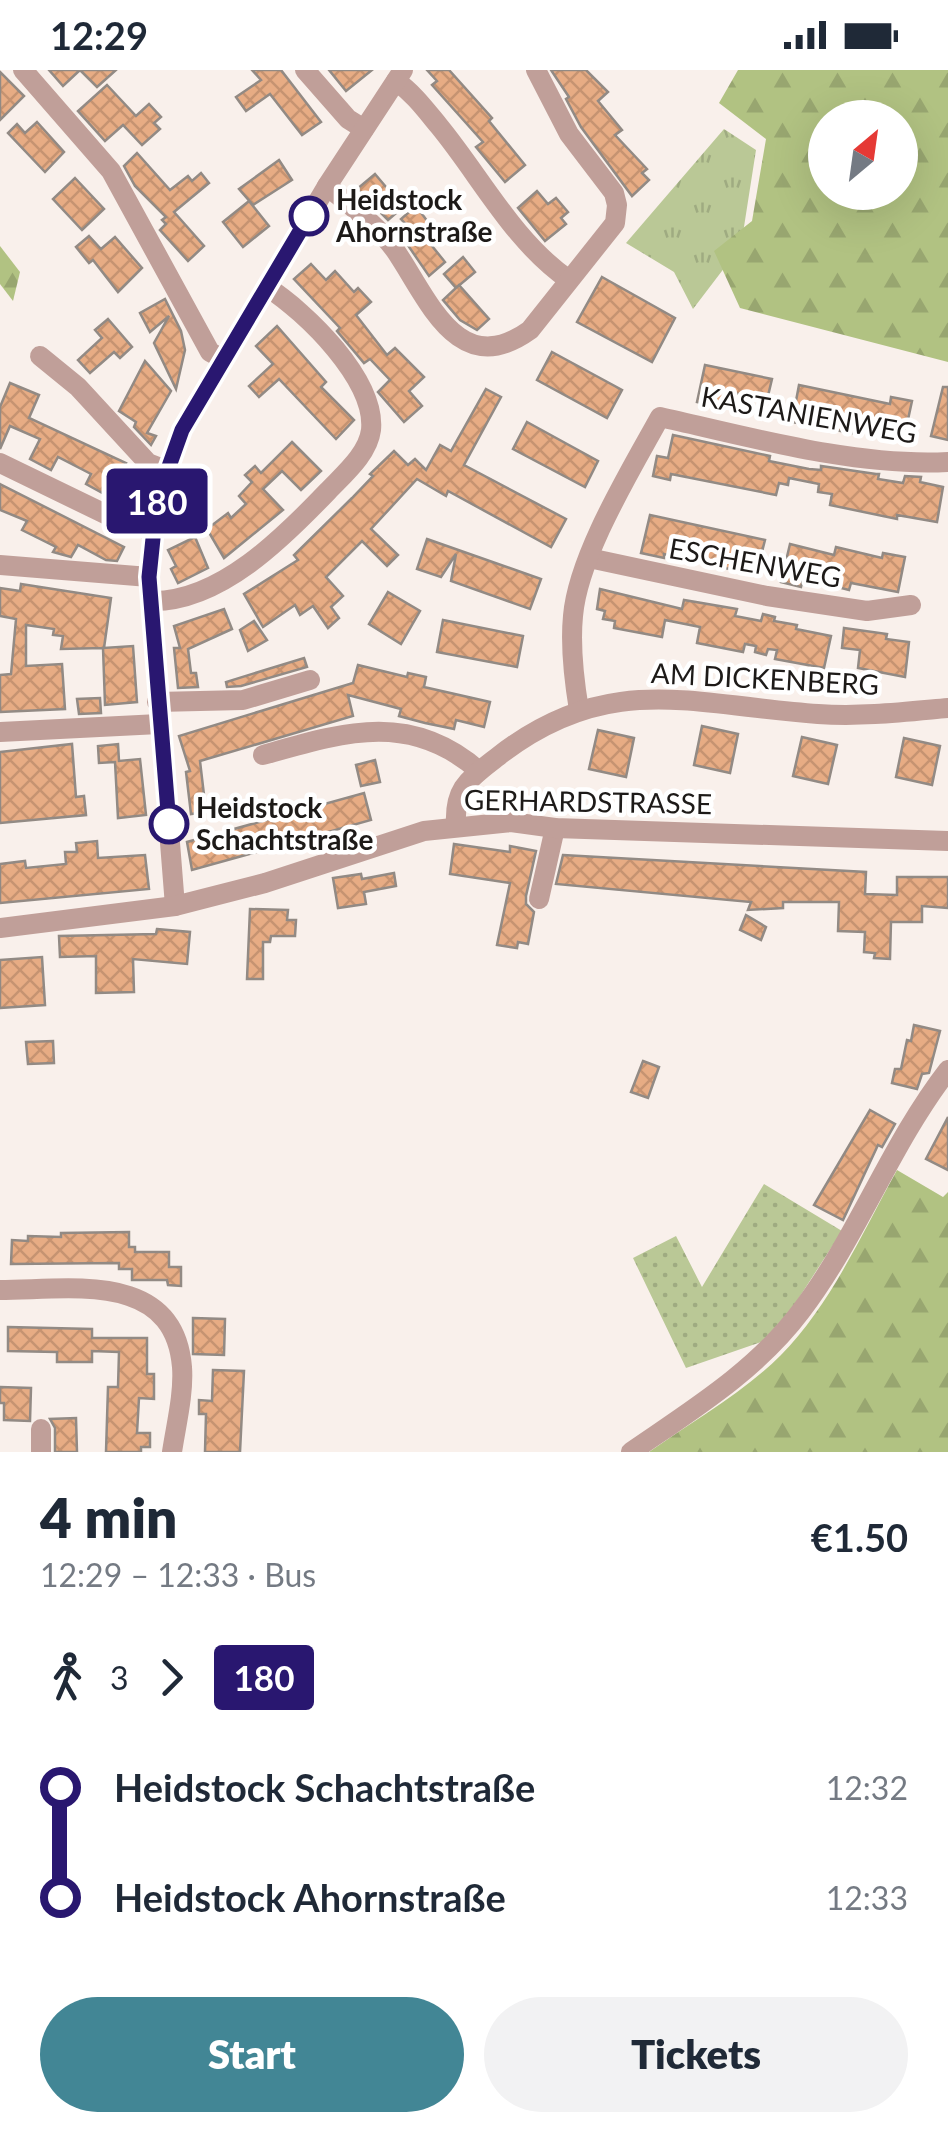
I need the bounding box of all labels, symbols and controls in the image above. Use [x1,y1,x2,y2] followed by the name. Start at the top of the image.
[50,12,148,58] text: 12:29
[808,100,918,210] north arrow
[808,100,918,210] map controls
[335,182,493,248] place label: Heidstock Ahornstraße
[290,197,328,235] marker: Heidstock Ahornstraße
[699,378,920,450] street label: KASTANIENWEG
[100,468,214,534] line badge: 180
[127,480,187,522] text: 180
[666,530,844,594] street label: ESCHENWEG
[650,655,880,701] street label: AM DICKENBERG
[464,782,712,820] street label: GERHARDSTRASSE
[196,790,373,856] place label: Heidstock Schachtstraße
[150,805,188,843] marker: Heidstock Schachtstraße
[40,1484,177,1550] text: 4 min
[811,1514,908,1560] text: €1.50
[40,1555,316,1594] text: 12:29 – 12:33 · Bus
[40,1650,95,1705] icon: walk
[144,1650,199,1705] icon: forward
[234,1656,294,1698] text: 180
[110,1658,129,1697] text: 3
[114,1764,535,1810] text: Heidstock Schachtstraße
[826,1768,908,1807] text: 12:32
[114,1874,506,1920] text: Heidstock Ahornstraße
[826,1878,908,1917] text: 12:33
[40,1997,464,2112] button: Start
[484,1997,908,2112] button: Tickets

